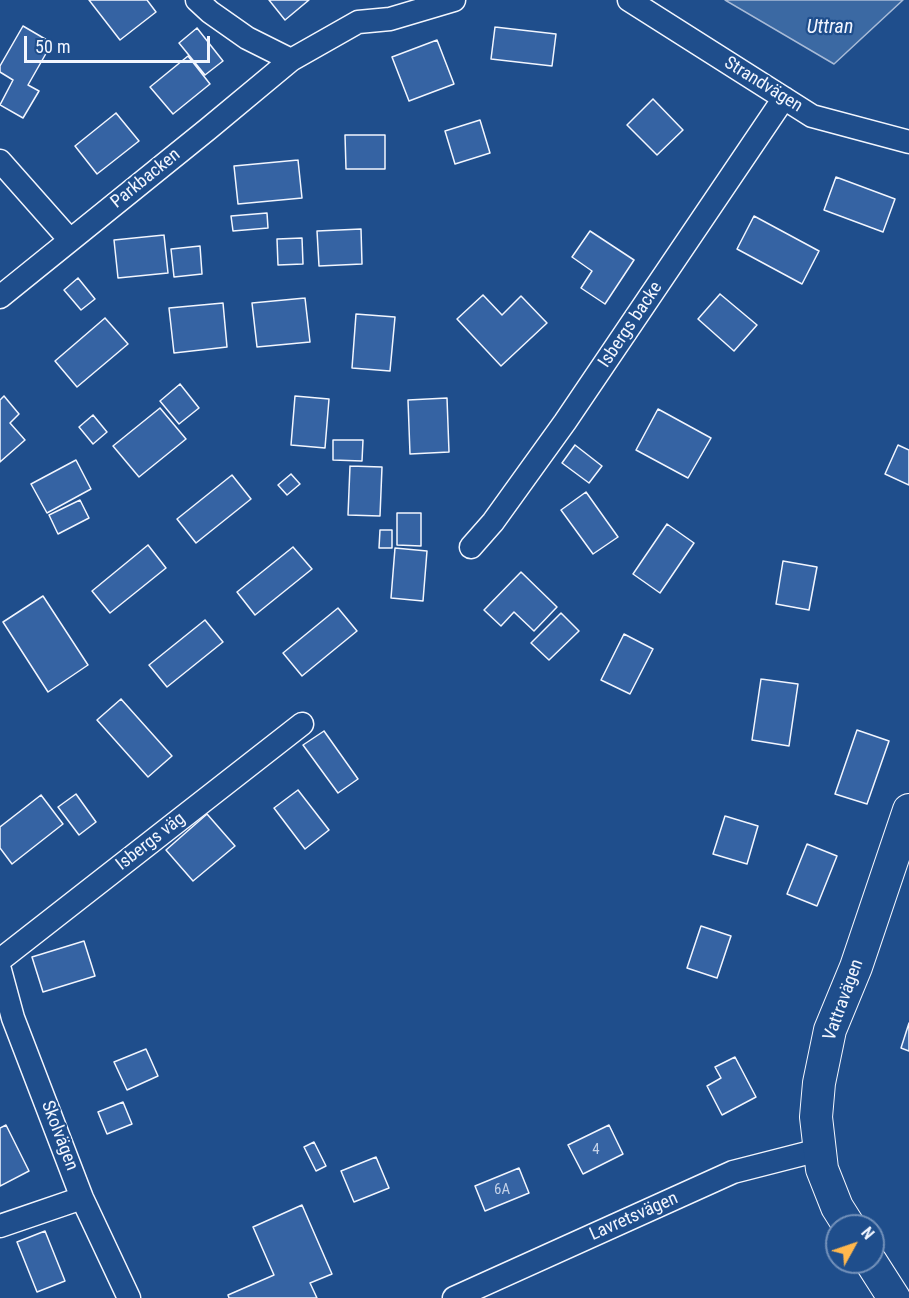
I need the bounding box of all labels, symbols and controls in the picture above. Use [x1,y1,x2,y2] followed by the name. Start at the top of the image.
[807,16,853,40] water label: Uttran
[27,24,213,62] scale bar
[35,36,70,57] text: 50 m
[720,52,806,118] street label: Strandvägen
[107,144,185,214] street label: Parkbacken
[594,278,668,372] street label: Isbergs backe
[112,808,190,876] street label: Isbergs väg
[819,956,869,1044] street label: Vattravägen
[36,1098,82,1174] street label: Skolvägen
[592,1141,600,1159] house number: 4
[494,1181,510,1199] house number: 6A
[587,1188,681,1246] street label: Lavretsvägen
[825,1214,885,1274] north arrow
[857,1224,878,1243] text: N

